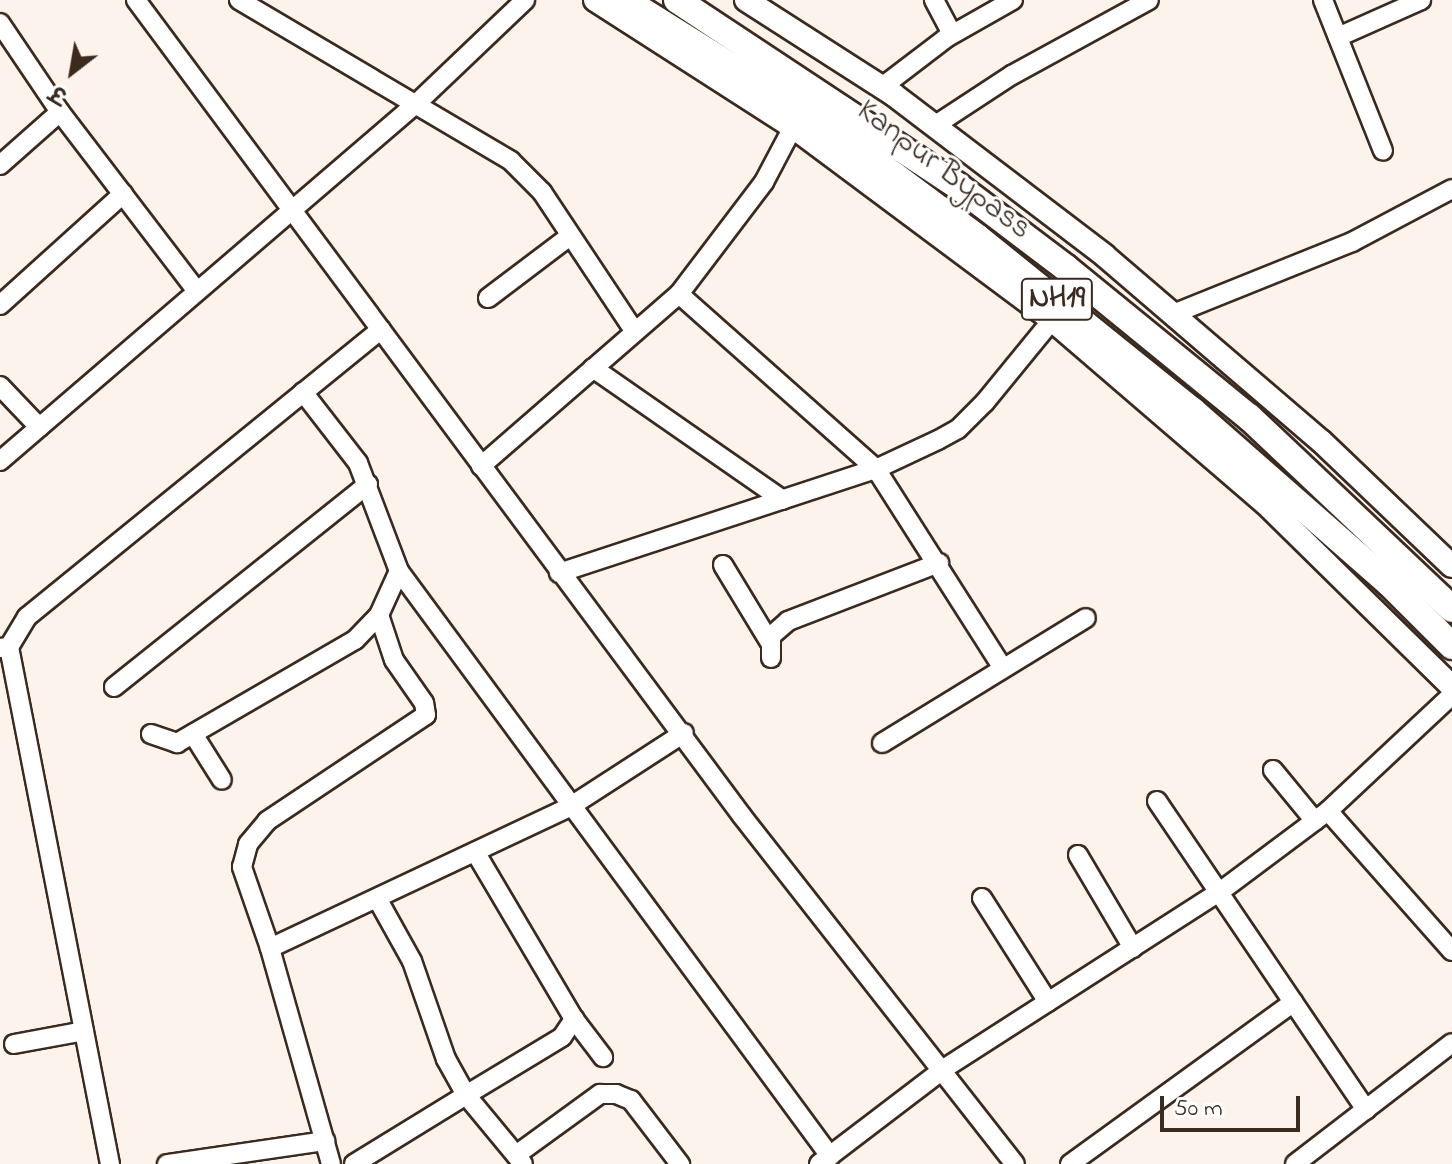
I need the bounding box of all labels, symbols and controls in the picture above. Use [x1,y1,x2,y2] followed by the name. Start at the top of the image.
[32,32,112,112] north arrow
[45,75,74,110] text: उ
[848,93,1038,249] street label: Kanpur Bypass
[1019,273,1095,325] road number: NH19
[1164,1080,1304,1130] scale bar
[1174,1092,1223,1127] text: 50 m

